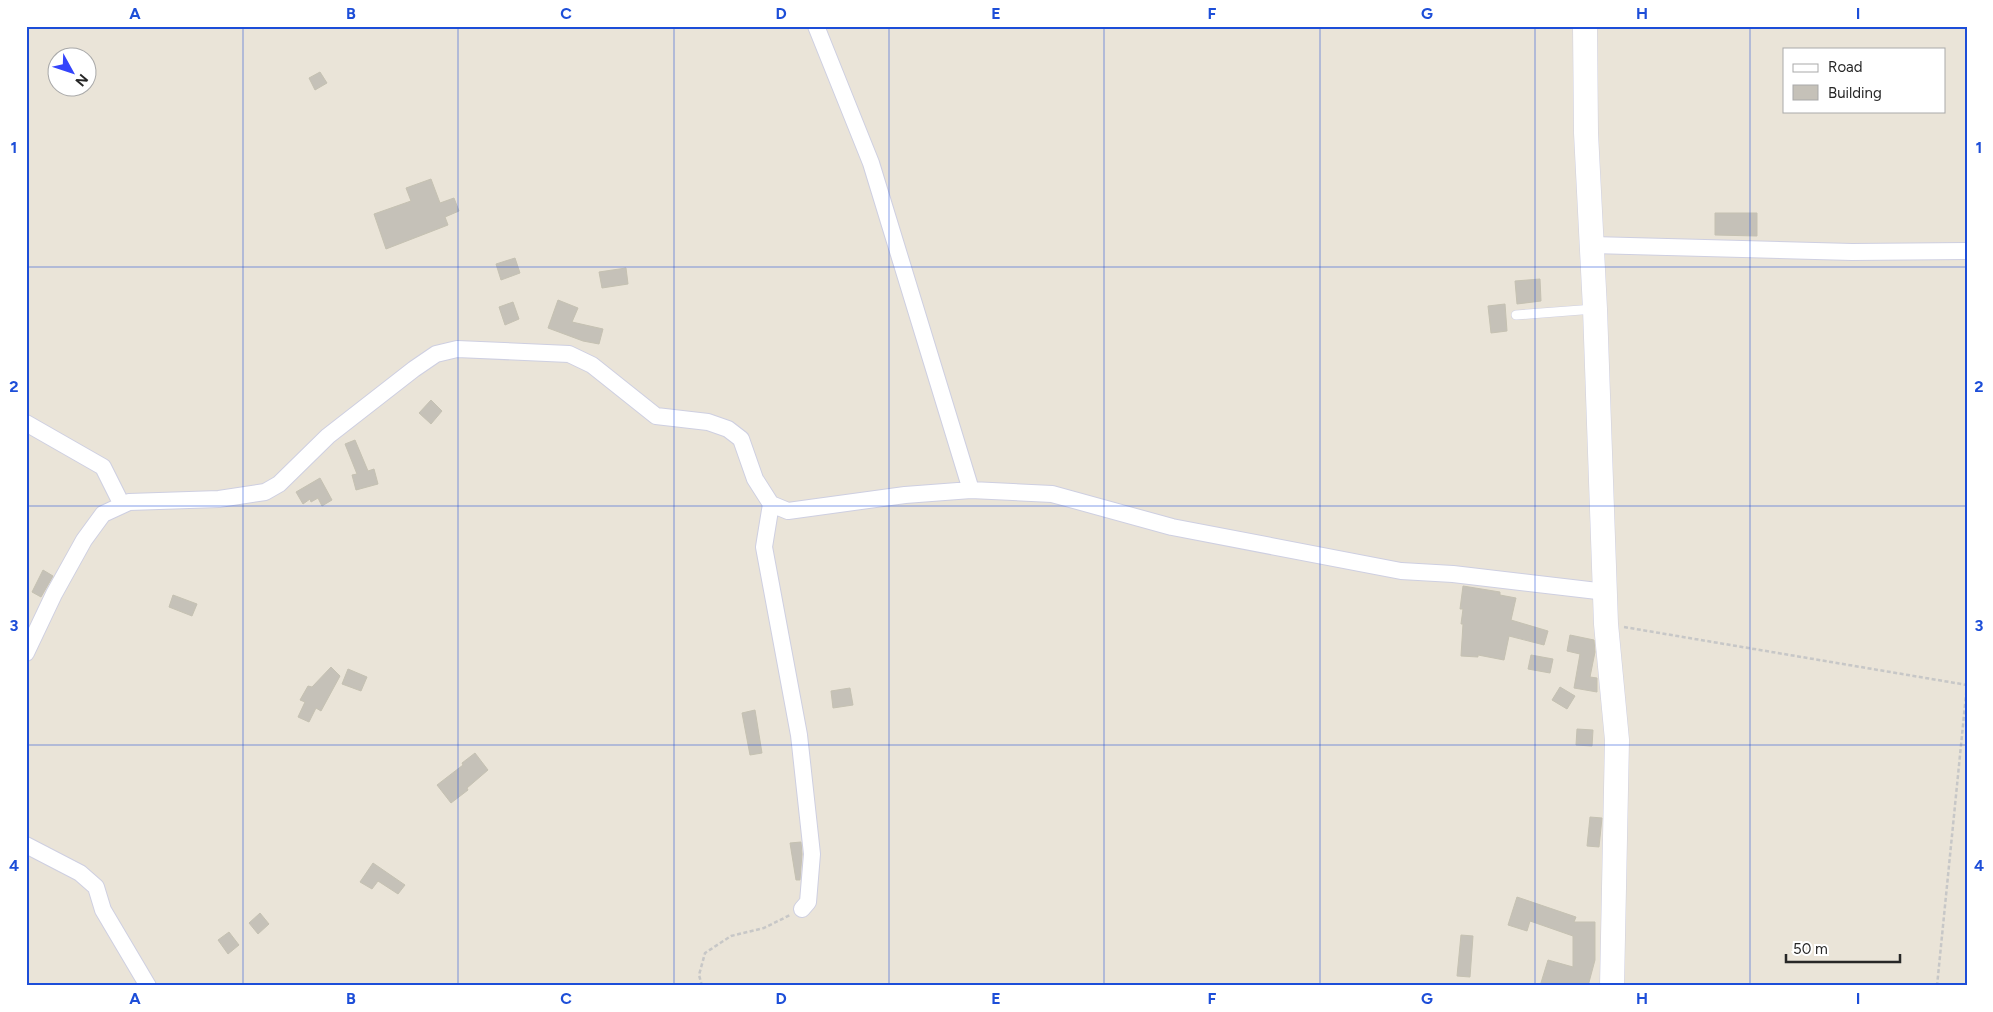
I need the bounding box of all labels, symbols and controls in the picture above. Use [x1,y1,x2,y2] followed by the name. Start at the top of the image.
[129,4,141,23] text: A
[346,4,356,23] text: B
[560,4,572,23] text: C
[775,4,787,23] text: D
[991,4,1001,23] text: E
[1208,4,1217,23] text: F
[1421,4,1433,23] text: G
[1636,4,1648,23] text: H
[1856,4,1860,23] text: I
[48,48,98,98] north arrow
[1783,48,1946,112] legend
[1828,58,1863,76] text: Road
[72,70,92,90] text: N
[1828,84,1882,102] text: Building
[11,138,17,157] text: 1
[1976,138,1982,157] text: 1
[9,377,19,396] text: 2
[1974,377,1984,396] text: 2
[10,616,19,635] text: 3
[1975,616,1984,635] text: 3
[9,856,19,875] text: 4
[1974,856,1984,875] text: 4
[1786,932,1899,964] scale bar
[1793,940,1828,958] text: 50 m
[129,989,141,1008] text: A
[346,989,356,1008] text: B
[560,989,572,1008] text: C
[775,989,787,1008] text: D
[991,989,1001,1008] text: E
[1208,989,1217,1008] text: F
[1421,989,1433,1008] text: G
[1636,989,1648,1008] text: H
[1856,989,1860,1008] text: I

